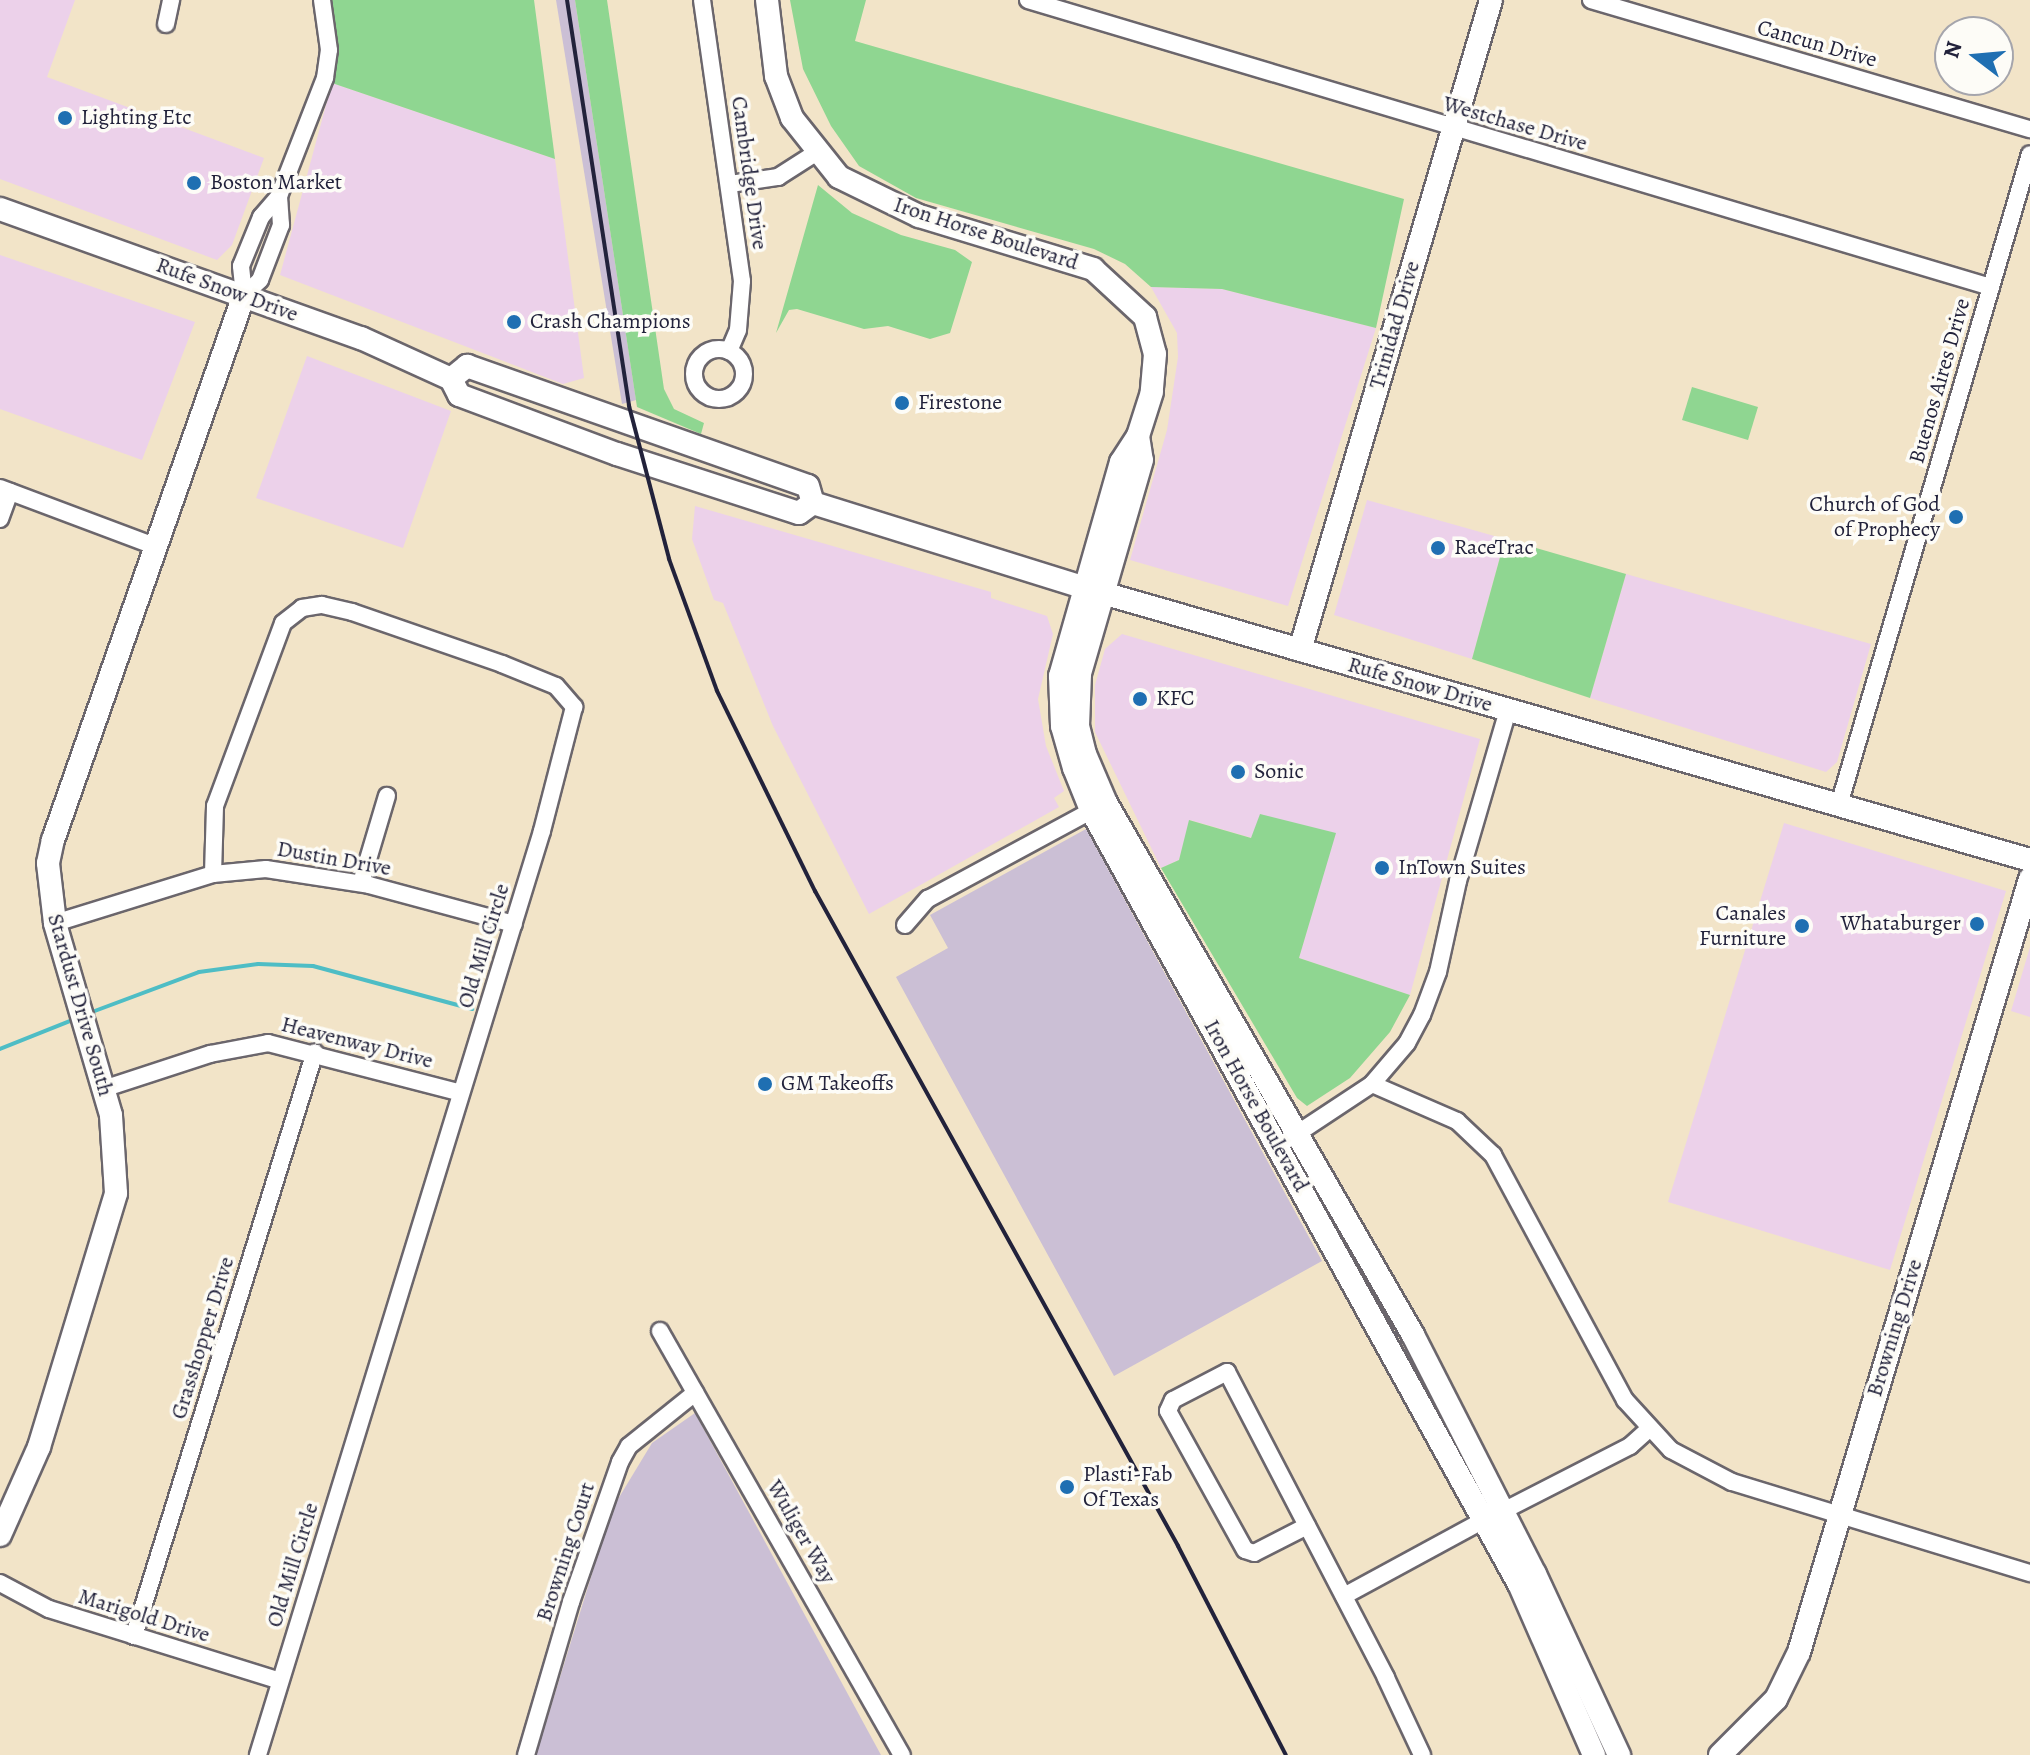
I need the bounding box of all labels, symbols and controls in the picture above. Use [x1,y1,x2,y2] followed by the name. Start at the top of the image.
[1754,14,1880,74] street label: Cancun Drive
[1934,16,2014,96] north arrow
[1936,38,1969,62] text: N
[1440,91,1590,157] street label: Westchase Drive
[725,95,773,251] street label: Cambridge Drive
[81,105,192,131] place label: Lighting Etc
[56,109,74,127] marker: Lighting Etc
[210,170,342,196] place label: Boston Market
[185,174,203,192] marker: Boston Market
[890,192,1082,276] street label: Iron Horse Boulevard
[152,252,302,328] street label: Rufe Snow Drive
[1364,258,1426,392] street label: Trinidad Drive
[1904,295,1976,467] street label: Buenos Aires Drive
[530,309,690,335] place label: Crash Champions
[505,313,523,331] marker: Crash Champions
[918,390,1002,416] place label: Firestone
[893,394,911,412] marker: Firestone
[1809,491,1940,542] place label: Church of God of Prophecy
[1947,508,1965,526] marker: Church of God of Prophecy
[1454,535,1534,561] place label: RaceTrac
[1429,539,1447,557] marker: RaceTrac
[1345,652,1495,718] street label: Rufe Snow Drive
[1156,686,1195,712] place label: KFC
[1131,690,1149,708] marker: KFC
[1254,759,1304,785] place label: Sonic
[1229,763,1247,781] marker: Sonic
[275,836,393,882] street label: Dustin Drive
[1398,855,1526,881] place label: InTown Suites
[1373,859,1391,877] marker: InTown Suites
[453,881,515,1011] street label: Old Mill Circle
[1699,900,1786,952] place label: Canales Furniture
[41,911,119,1099] street label: Stardust Drive South
[1840,911,1961,937] place label: Whataburger
[1968,915,1986,933] marker: Whataburger
[1793,917,1811,935] marker: Canales Furniture
[278,1011,436,1075] street label: Heavenway Drive
[1198,1015,1314,1197] street label: Iron Horse Boulevard
[781,1071,894,1097] place label: GM Takeoffs
[756,1075,774,1093] marker: GM Takeoffs
[166,1254,240,1422] street label: Grasshopper Drive
[1862,1256,1928,1400] street label: Browning Drive
[1083,1461,1172,1512] place label: Plasti-Fab Of Texas
[761,1476,841,1588] street label: Wuliger Way
[1058,1478,1076,1496] marker: Plasti-Fab Of Texas
[531,1479,601,1625] street label: Browning Court
[262,1500,324,1630] street label: Old Mill Circle
[75,1583,213,1649] street label: Marigold Drive

